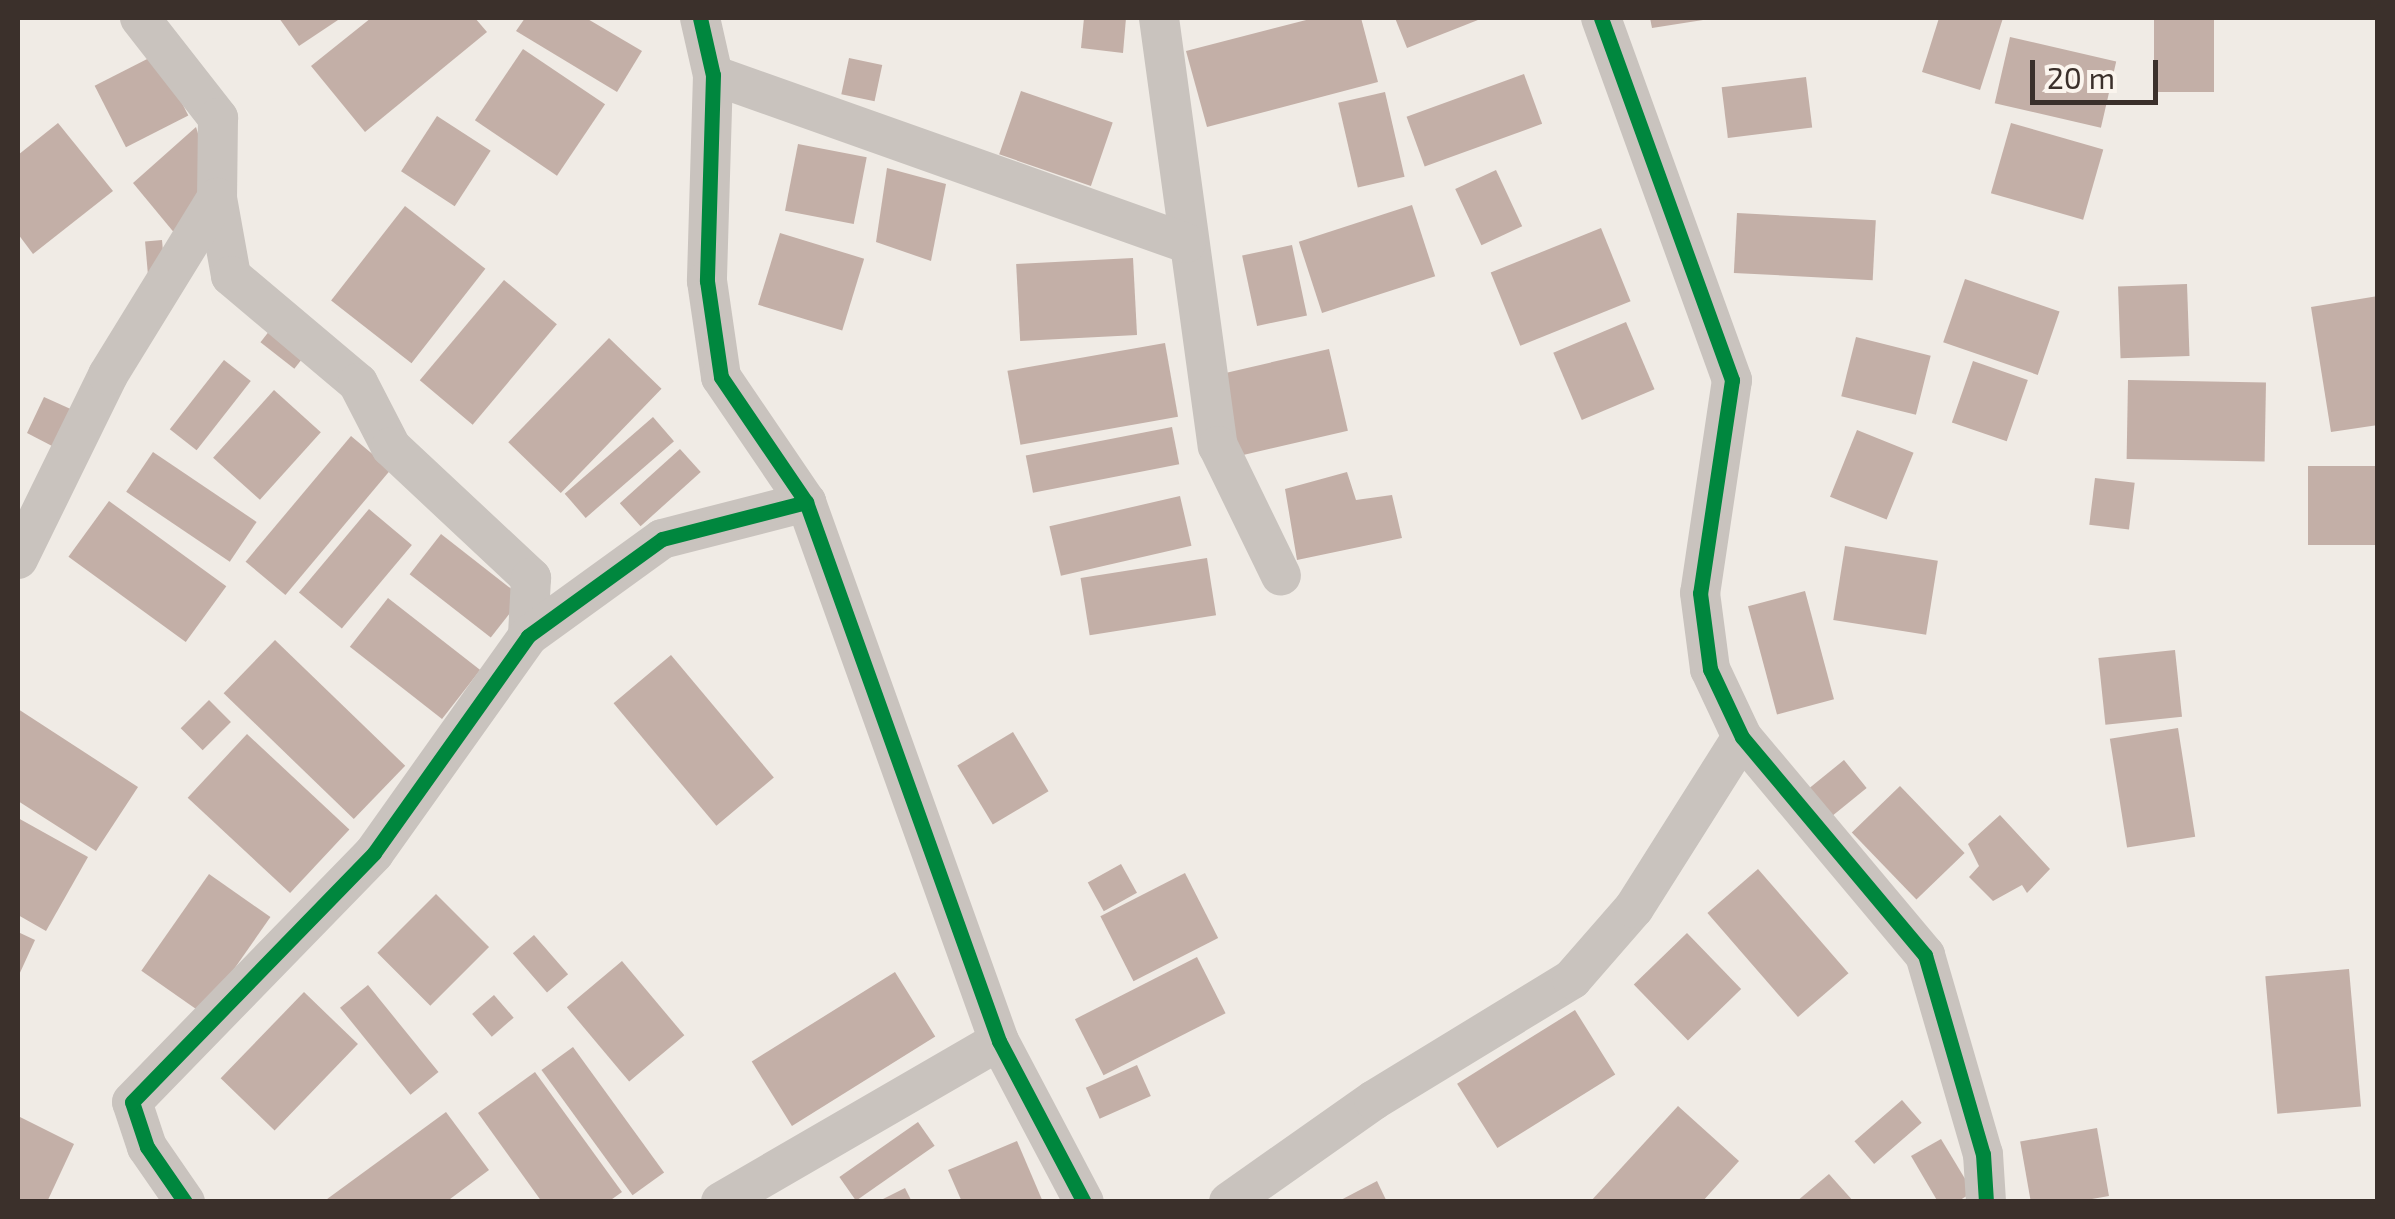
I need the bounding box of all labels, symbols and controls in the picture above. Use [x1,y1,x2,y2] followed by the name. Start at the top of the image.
[2035,40,2162,102] scale bar
[2047,59,2115,95] text: 20 m

